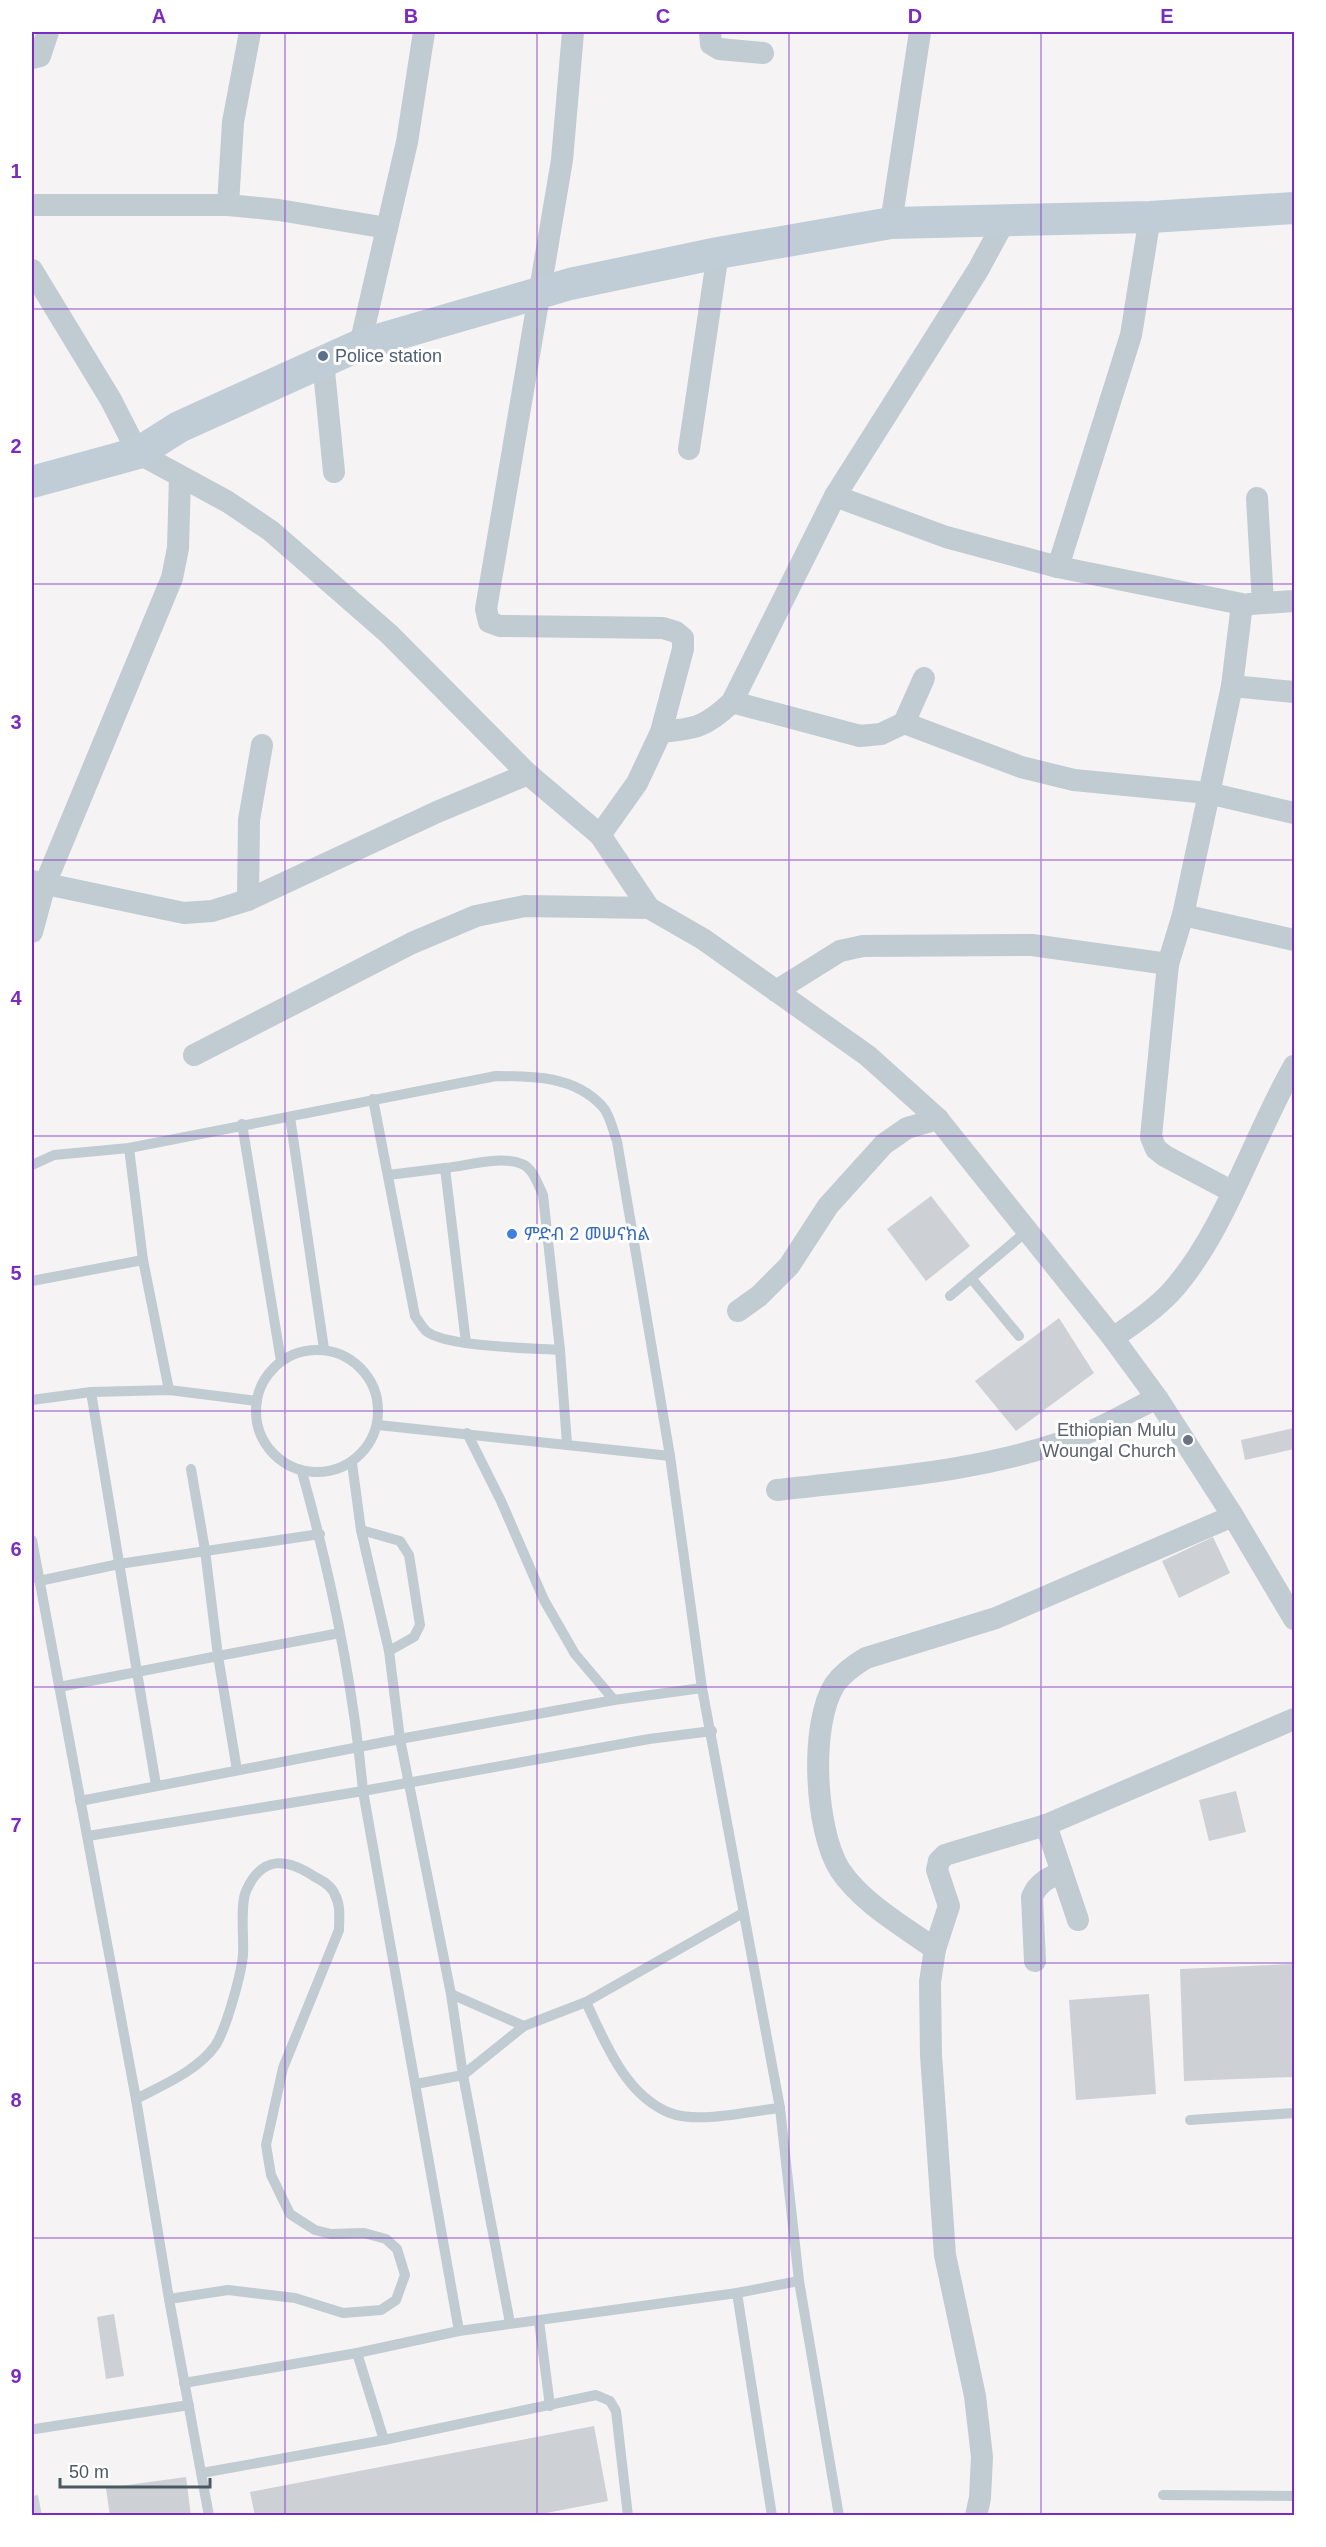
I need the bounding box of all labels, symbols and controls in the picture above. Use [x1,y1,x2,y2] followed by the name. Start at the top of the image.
[152,5,166,27] text: A
[404,5,418,27] text: B
[656,5,670,27] text: C
[908,5,922,27] text: D
[1160,5,1174,27] text: E
[10,160,22,182] text: 1
[335,346,442,366] place label: Police station
[316,349,330,363] marker: Police station
[10,435,22,457] text: 2
[10,711,22,733] text: 3
[10,987,22,1009] text: 4
[524,1224,650,1244] place label: ምድብ 2 መሠናክል
[505,1227,519,1241] marker: ምድብ 2 መሠናክል
[10,1262,22,1284] text: 5
[1042,1420,1176,1461] place label: Ethiopian Mulu Woungal Church
[1181,1433,1195,1447] marker: Ethiopian Mulu Woungal Church
[10,1538,22,1560] text: 6
[10,1814,22,1836] text: 7
[10,2089,22,2111] text: 8
[10,2365,22,2387] text: 9
[60,2451,210,2489] scale bar
[69,2462,109,2482] text: 50 m

